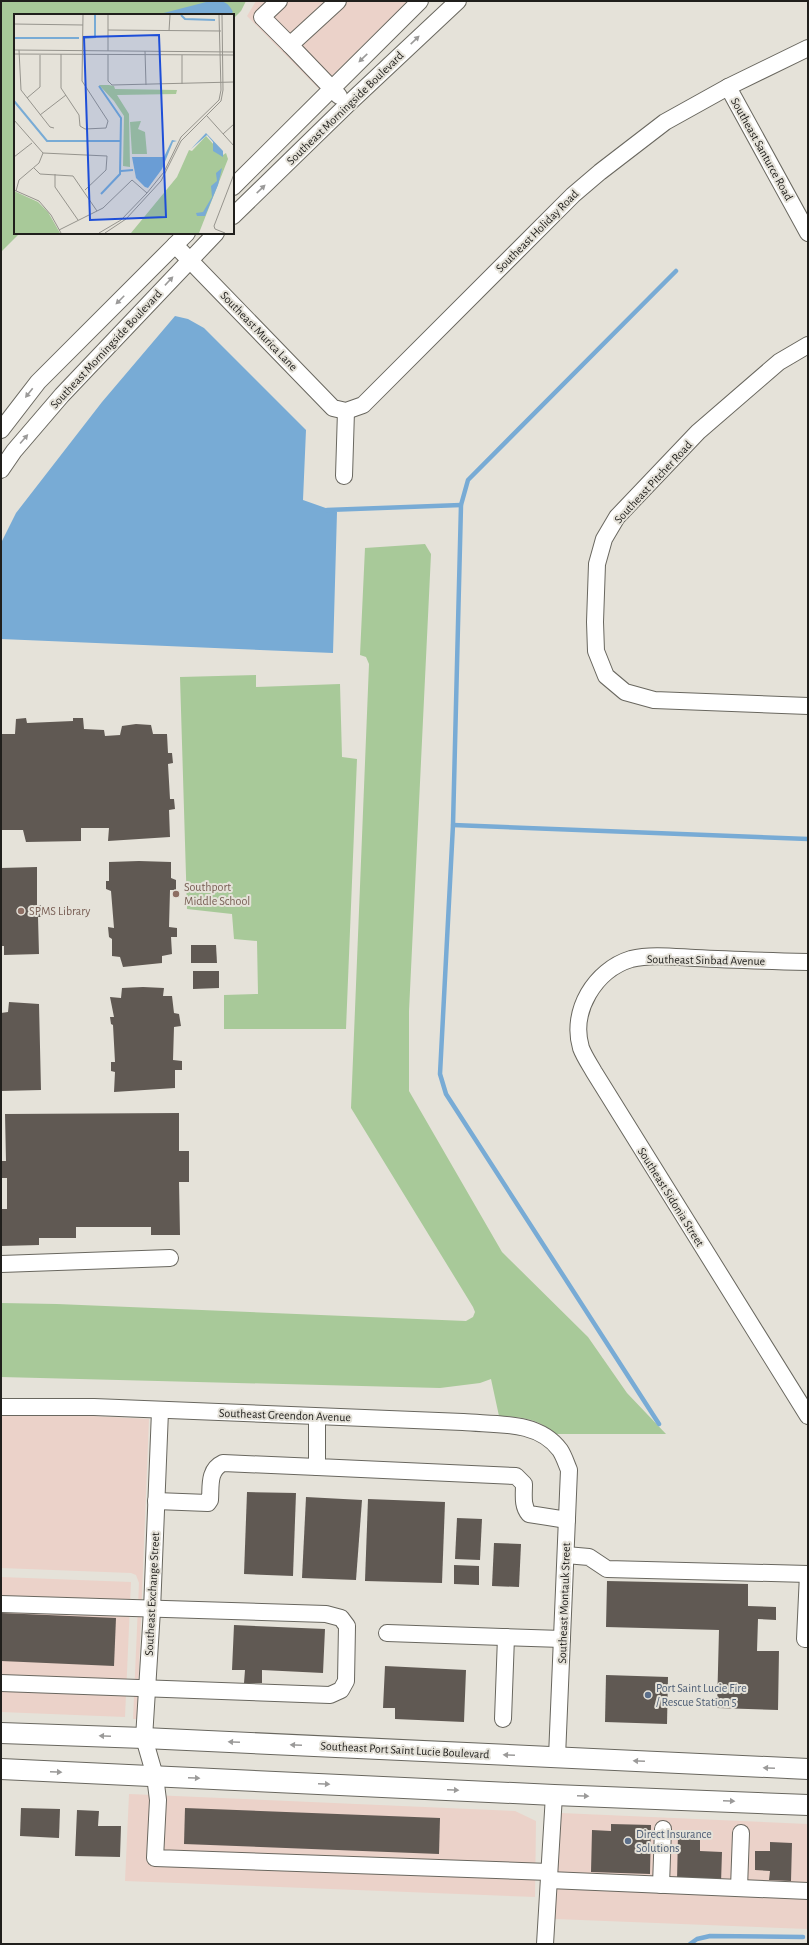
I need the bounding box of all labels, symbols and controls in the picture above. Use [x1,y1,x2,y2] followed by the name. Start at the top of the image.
[14,14,234,234] inset map
[410,35,420,45] one-way arrow
[284,49,406,167] street label: Southeast Morningside Boulevard
[358,53,368,63] one-way arrow
[729,96,795,202] street label: Southeast Santurce Road
[256,184,266,194] one-way arrow
[493,187,581,275] street label: Southeast Holiday Road
[164,276,174,286] one-way arrow
[48,287,164,411] street label: Southeast Morningside Boulevard
[218,289,300,373] street label: Southeast Murica Lane
[115,295,125,305] one-way arrow
[25,388,33,399] one-way arrow
[20,433,29,444] one-way arrow
[612,439,694,525] street label: Southeast Pitcher Road
[184,881,250,907] place label: Southport Middle School
[171,889,181,899] marker: Southport Middle School
[29,905,90,918] place label: SPMS Library
[16,906,26,916] marker: SPMS Library
[647,953,765,967] street label: Southeast Sinbad Avenue
[636,1145,706,1249] street label: Southeast Sidonia Street
[219,1407,351,1423] street label: Southeast Greendon Avenue
[143,1532,161,1656] street label: Southeast Exchange Street
[556,1542,572,1664] street label: Southeast Montauk Street
[656,1682,747,1708] place label: Port Saint Lucie Fire / Rescue Station 5
[643,1690,653,1700] marker: Port Saint Lucie Fire / Rescue Station 5
[99,1733,111,1740] one-way arrow
[227,1739,240,1745] one-way arrow
[320,1740,490,1760] street label: Southeast Port Saint Lucie Boulevard
[290,1741,302,1748] one-way arrow
[502,1752,515,1758] one-way arrow
[633,1758,645,1765] one-way arrow
[763,1764,775,1771] one-way arrow
[50,1769,63,1775] one-way arrow
[188,1775,201,1781] one-way arrow
[318,1781,331,1787] one-way arrow
[447,1787,459,1794] one-way arrow
[577,1793,590,1799] one-way arrow
[723,1798,735,1805] one-way arrow
[636,1828,712,1854] place label: Direct Insurance Solutions
[623,1836,633,1846] marker: Direct Insurance Solutions

